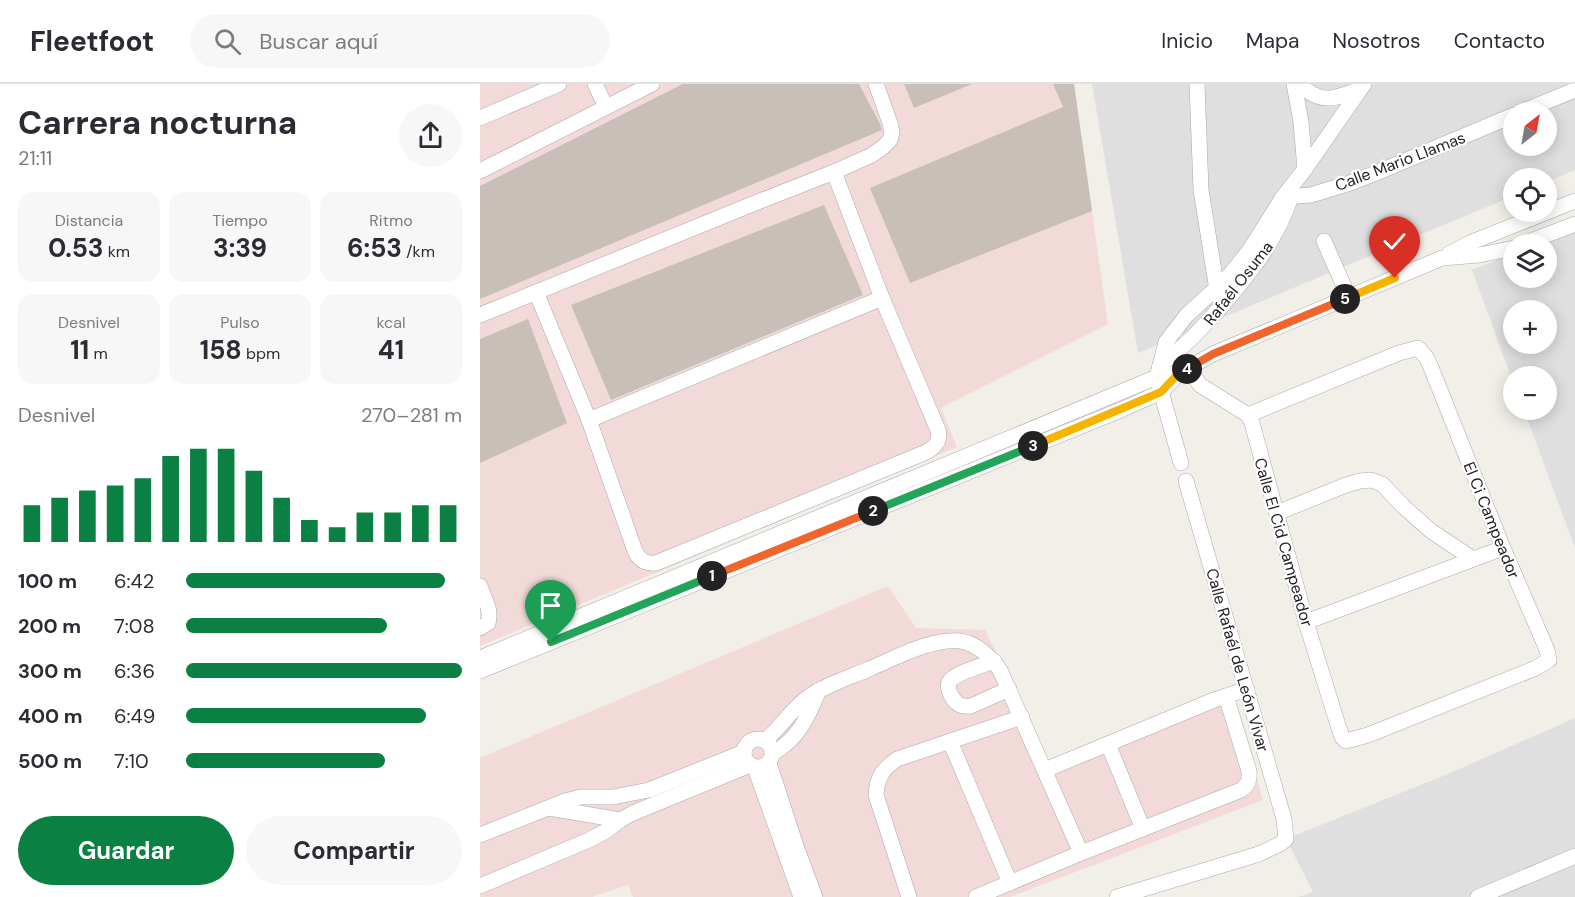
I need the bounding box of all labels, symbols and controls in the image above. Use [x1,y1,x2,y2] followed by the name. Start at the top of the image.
[190,14,610,68] search box
[30,23,154,60] text: Fleetfoot
[211,25,244,58] icon: search
[259,27,378,56] text: Buscar aquí
[1161,27,1213,55] text: Inicio
[1246,27,1300,55] text: Mapa
[1333,27,1421,55] text: Nosotros
[1454,27,1545,55] text: Contacto
[18,101,297,144] text: Carrera nocturna
[1503,102,1557,156] north arrow
[1503,102,1557,420] map controls
[399,104,462,167] button: share
[1332,127,1468,196] street label: Calle Mario Llamas
[18,145,52,171] text: 21:11
[1503,168,1557,222] button: locate
[55,210,123,231] text: Distancia
[212,210,268,231] text: Tiempo
[369,210,413,231] text: Ritmo
[1369,216,1420,278] pin
[1378,225,1411,258] icon: check
[48,231,104,265] text: 0.53
[213,231,267,265] text: 3:39
[347,231,402,265] text: 6:53
[1503,234,1557,288] button: layers
[1199,237,1278,330] street label: Rafaél Osuma
[104,241,130,262] text: km
[402,241,435,262] text: /km
[1330,284,1360,314] pin: 5
[1340,288,1350,309] text: 5
[1503,300,1557,354] button: +
[58,312,120,333] text: Desnivel
[220,312,260,333] text: Pulso
[377,312,405,333] text: kcal
[70,333,89,367] text: 11
[200,333,242,367] text: 158
[378,333,404,367] text: 41
[89,343,108,364] text: m
[242,343,280,364] text: bpm
[1172,354,1202,384] pin: 4
[1182,358,1192,379] text: 4
[1503,366,1557,420] button: −
[18,402,95,428] text: Desnivel
[361,402,462,428] text: 270–281 m
[1018,431,1048,461] pin: 3
[1028,435,1038,456] text: 3
[1249,455,1318,629] street label: Calle El Cid Campeador
[1459,459,1525,582] street label: El Ci Campeador
[858,496,888,526] pin: 2
[868,500,878,521] text: 2
[697,561,727,591] pin: 1
[709,565,715,586] text: 1
[1201,566,1274,754] street label: Calle Rafaél de León Vivar
[18,568,77,594] text: 100 m
[114,568,154,594] text: 6:42
[525,580,576,642] pin
[534,589,567,622] icon: arrive
[18,613,81,639] text: 200 m
[114,613,155,639] text: 7:08
[18,658,82,684] text: 300 m
[114,658,155,684] text: 6:36
[18,703,83,729] text: 400 m
[114,703,155,729] text: 6:49
[18,748,82,774] text: 500 m
[114,748,149,774] text: 7:10
[18,816,234,885] button: Guardar
[246,816,462,885] button: Compartir

